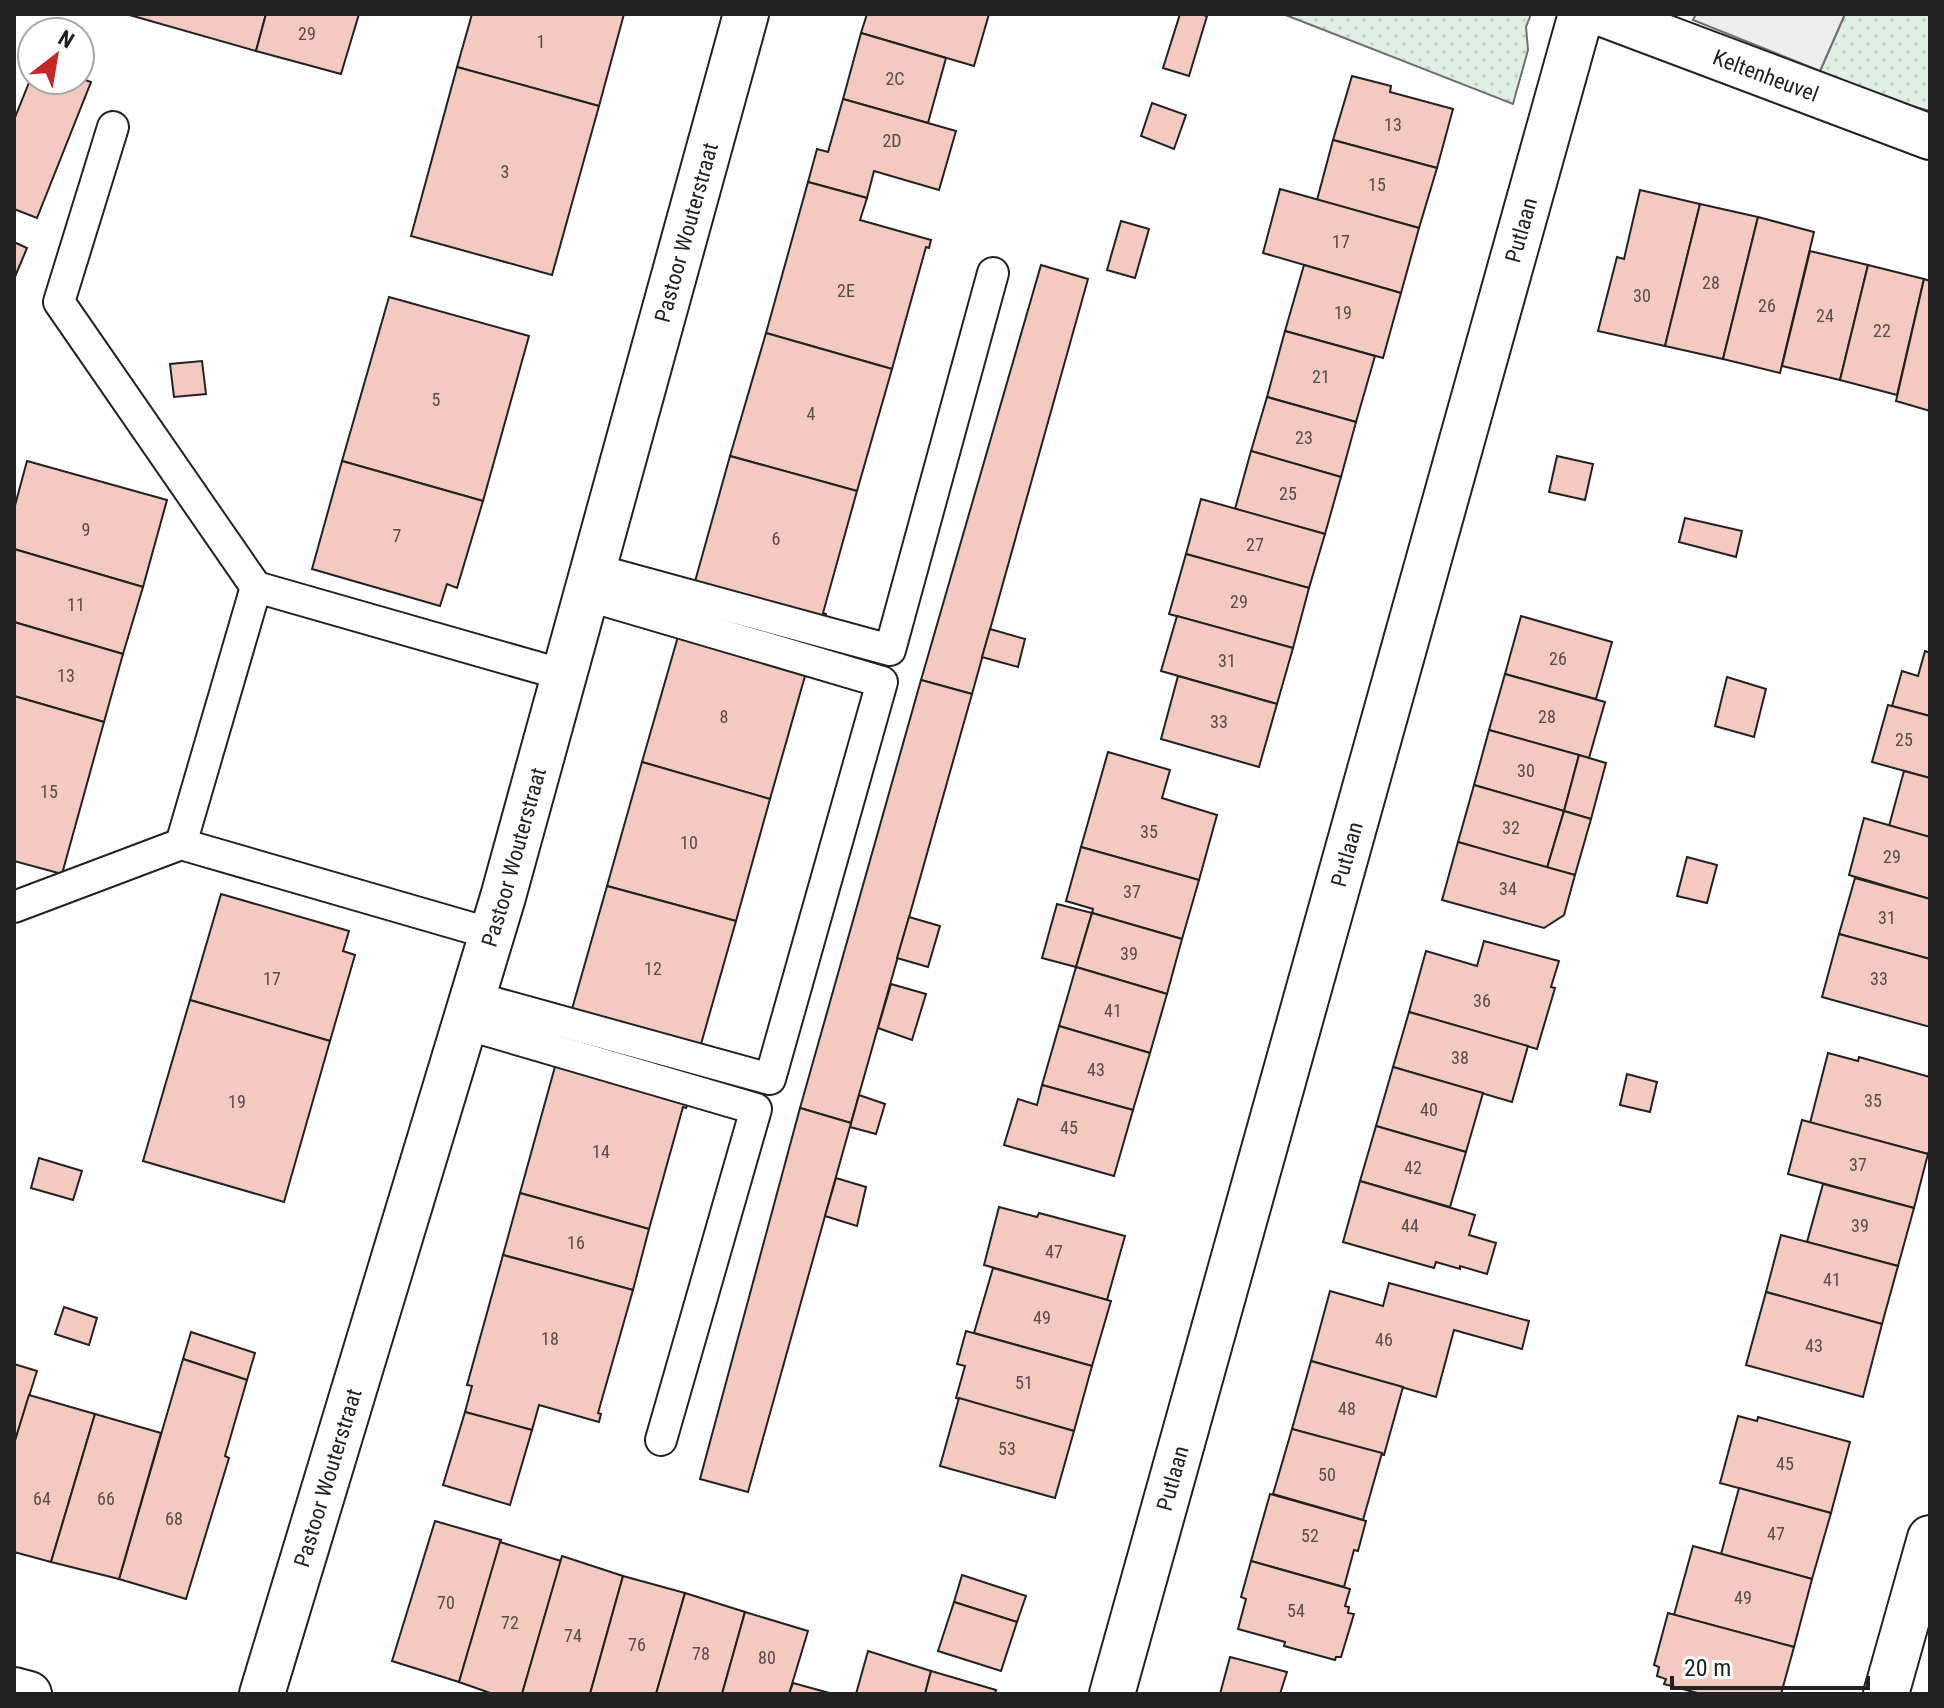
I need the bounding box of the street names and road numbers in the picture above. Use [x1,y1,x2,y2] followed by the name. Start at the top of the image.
[1710,44,1822,106] street label: Keltenheuvel
[649,140,722,325] street label: Pastoor Wouterstraat
[1500,195,1542,265] street label: Putlaan
[476,765,551,950] street label: Pastoor Wouterstraat
[1326,819,1367,889] street label: Putlaan
[289,1386,366,1570] street label: Pastoor Wouterstraat
[1151,1443,1193,1513] street label: Putlaan

